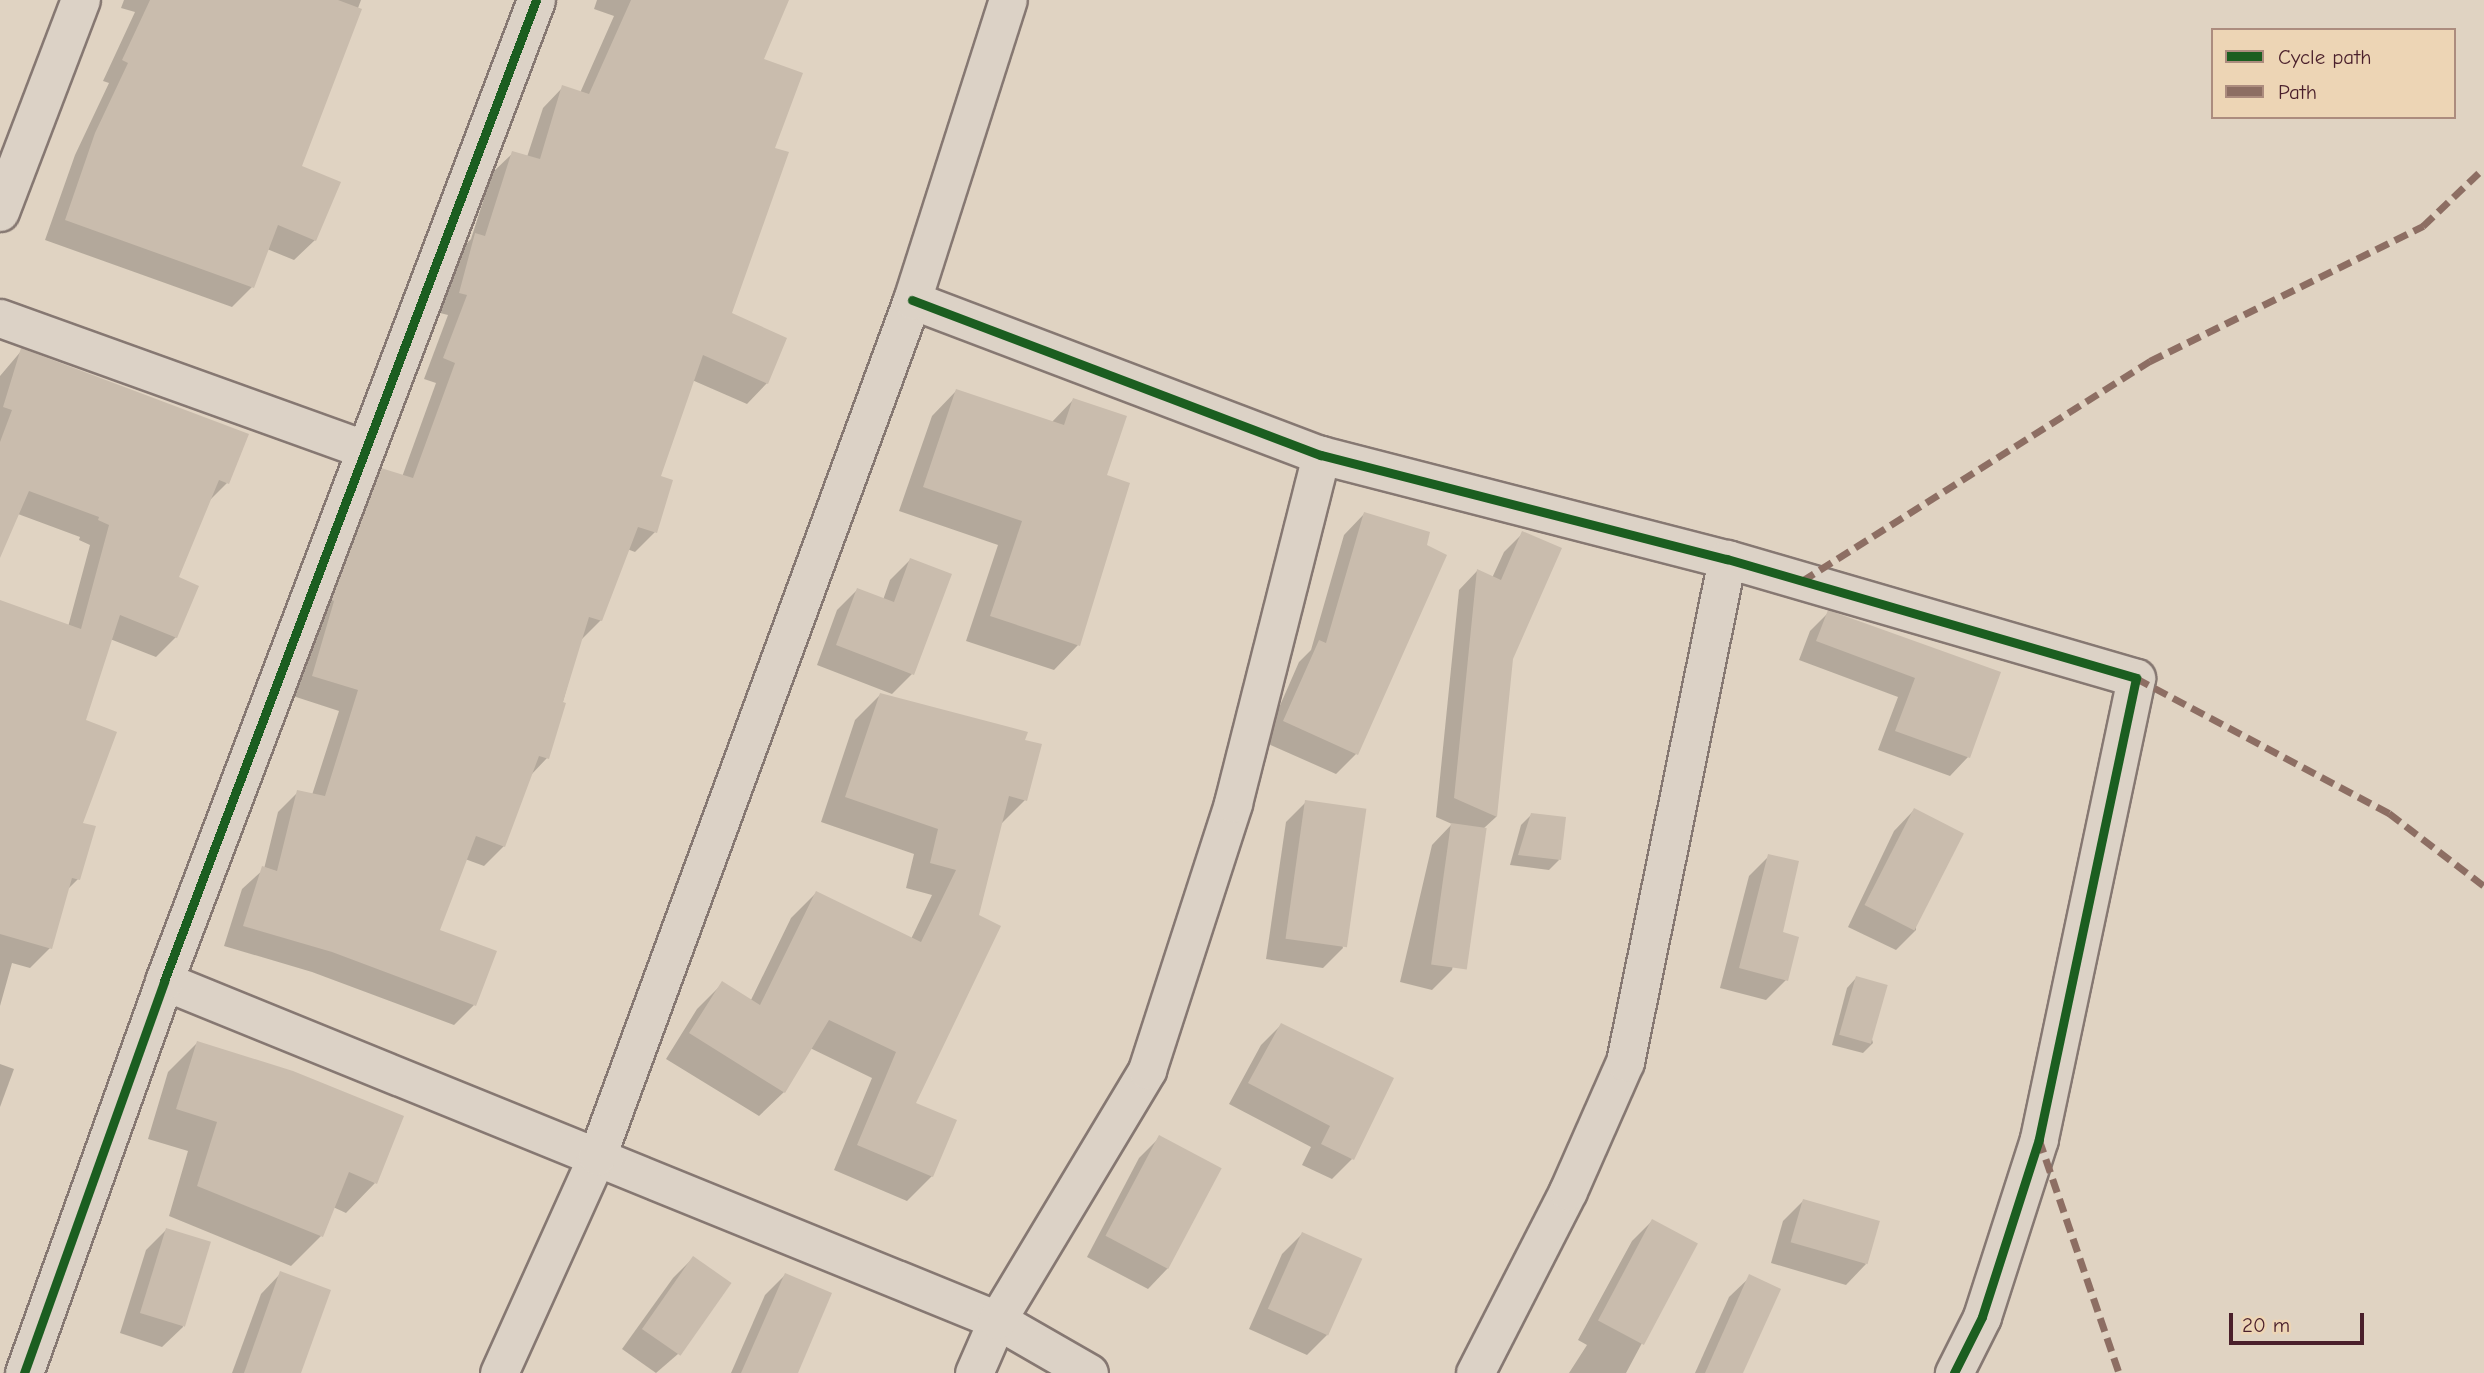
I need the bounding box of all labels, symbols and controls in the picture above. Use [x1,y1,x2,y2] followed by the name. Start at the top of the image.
[2211,28,2456,119] legend
[2278,45,2371,69] text: Cycle path
[2278,80,2317,104] text: Path
[2232,1300,2367,1344] scale bar
[2242,1313,2290,1337] text: 20 m

